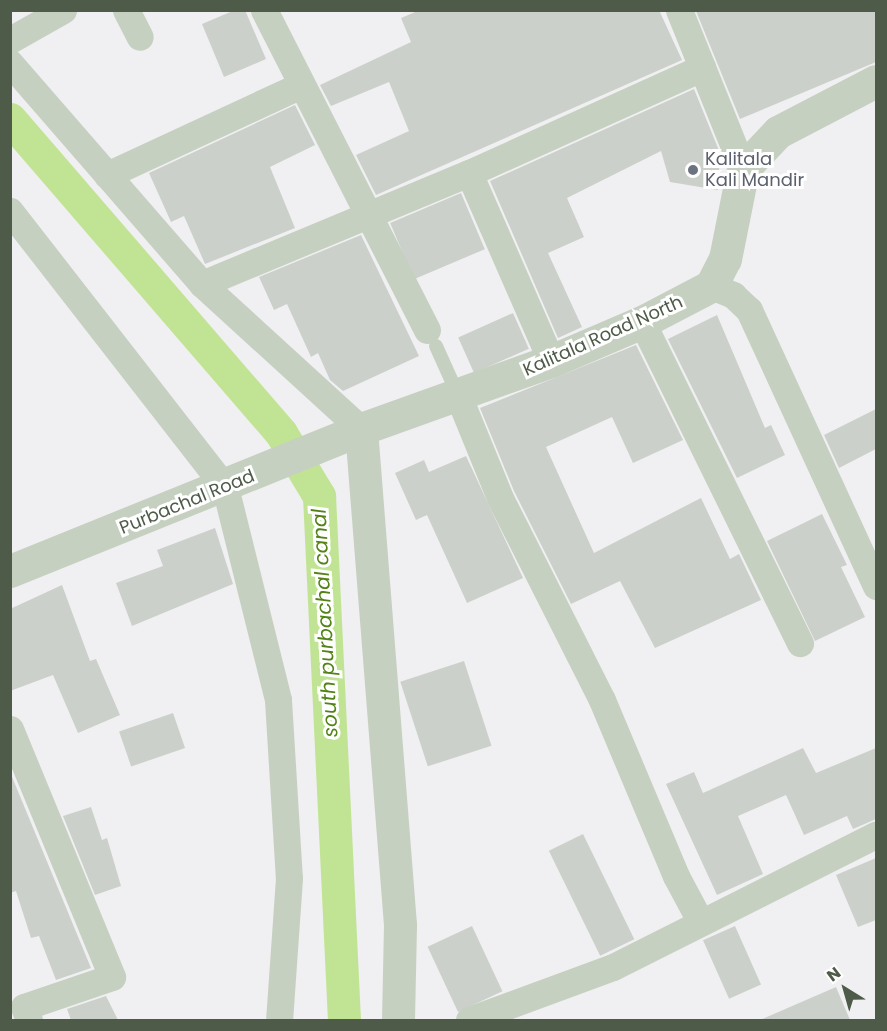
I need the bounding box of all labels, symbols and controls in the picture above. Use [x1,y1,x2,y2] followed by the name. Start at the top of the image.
[705,149,804,192] place label: Kalitala Kali Mandir
[686,163,700,177] marker: Kalitala Kali Mandir
[520,291,686,381] street label: Kalitala Road North
[116,465,258,539] street label: Purbachal Road
[307,508,343,738] water label: south purbachal canal
[815,959,875,1019] north arrow
[822,961,846,987] text: N

